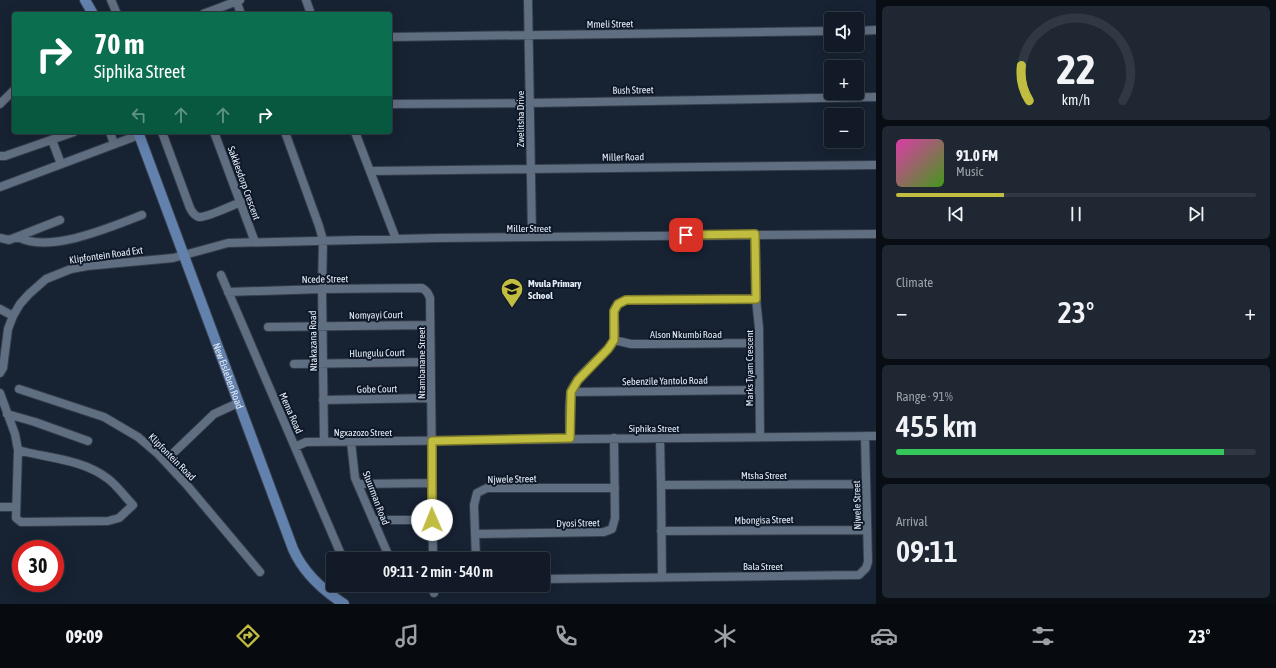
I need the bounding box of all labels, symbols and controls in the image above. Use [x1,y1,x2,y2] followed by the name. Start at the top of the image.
[824,12,864,148] map controls
[824,12,864,52] button: sound
[587,18,634,30] street label: Mmeli Street
[28,28,80,80] icon: right
[94,28,144,60] text: 70 m
[1056,45,1096,93] text: 22
[824,60,864,100] button: +
[94,61,185,82] text: Siphika Street
[612,84,654,96] street label: Bush Street
[515,90,526,147] street label: Zwelitsha Drive
[1062,91,1090,107] text: km/h
[128,104,150,126] icon: left
[170,104,192,126] icon: ahead
[212,104,234,126] icon: ahead
[254,104,276,126] icon: right
[824,108,864,148] button: −
[226,145,262,222] street label: Sakkiesdorp Crescent
[956,147,998,164] text: 91.0 FM
[602,151,644,163] street label: Miller Road
[956,164,983,179] text: Music
[945,203,967,225] icon: previous
[1065,203,1087,225] icon: pause
[1185,203,1207,225] icon: next
[669,218,703,252] pin
[507,223,552,234] street label: Miller Street
[675,224,697,246] icon: arrive
[68,244,144,266] street label: Klipfontein Road Ext
[302,273,349,285] street label: Ncede Street
[896,275,933,290] text: Climate
[499,276,525,309] school or university icon: Mvula Primary School
[528,278,582,301] place label: Mvula Primary School
[1058,295,1094,329] text: 23°
[896,299,907,325] text: −
[1245,299,1256,325] text: +
[349,309,403,321] street label: Nomyayi Court
[307,310,319,371] street label: Ntakazana Road
[416,327,427,399] street label: Ntambanane Street
[650,329,722,340] street label: Alson Nkumbi Road
[744,330,755,406] street label: Marks Tyam Crescent
[211,341,246,410] street label: New Eisleben Road
[349,347,405,359] street label: Hlungulu Court
[622,375,708,387] street label: Sebenzile Yantolo Road
[357,383,397,395] street label: Gobe Court
[896,389,953,404] text: Range · 91%
[277,391,305,435] street label: Mema Road
[896,409,977,443] text: 455 km
[629,423,679,434] street label: Siphika Street
[334,427,392,438] street label: Ngxazozo Street
[146,431,198,483] street label: Klipfontein Road
[361,469,391,527] street label: Stuurman Road
[741,470,787,481] street label: Mtsha Street
[487,473,537,485] street label: Njwele Street
[851,480,863,530] street label: Njwele Street
[411,499,453,541] position arrow
[734,514,794,526] street label: Mbongisa Street
[896,514,928,529] text: Arrival
[556,517,600,529] street label: Dyosi Street
[896,534,958,568] text: 09:11
[12,540,64,592] speed limit sign: 30
[743,561,783,572] street label: Bala Street
[383,563,493,580] text: 09:11 · 2 min · 540 m
[234,622,262,650] icon: directions
[393,622,421,650] icon: music
[552,622,580,650] icon: phone
[711,622,739,650] icon: climate
[870,622,898,650] icon: car
[1029,622,1057,650] icon: filters
[66,626,103,647] text: 09:09
[1188,626,1210,647] text: 23°

